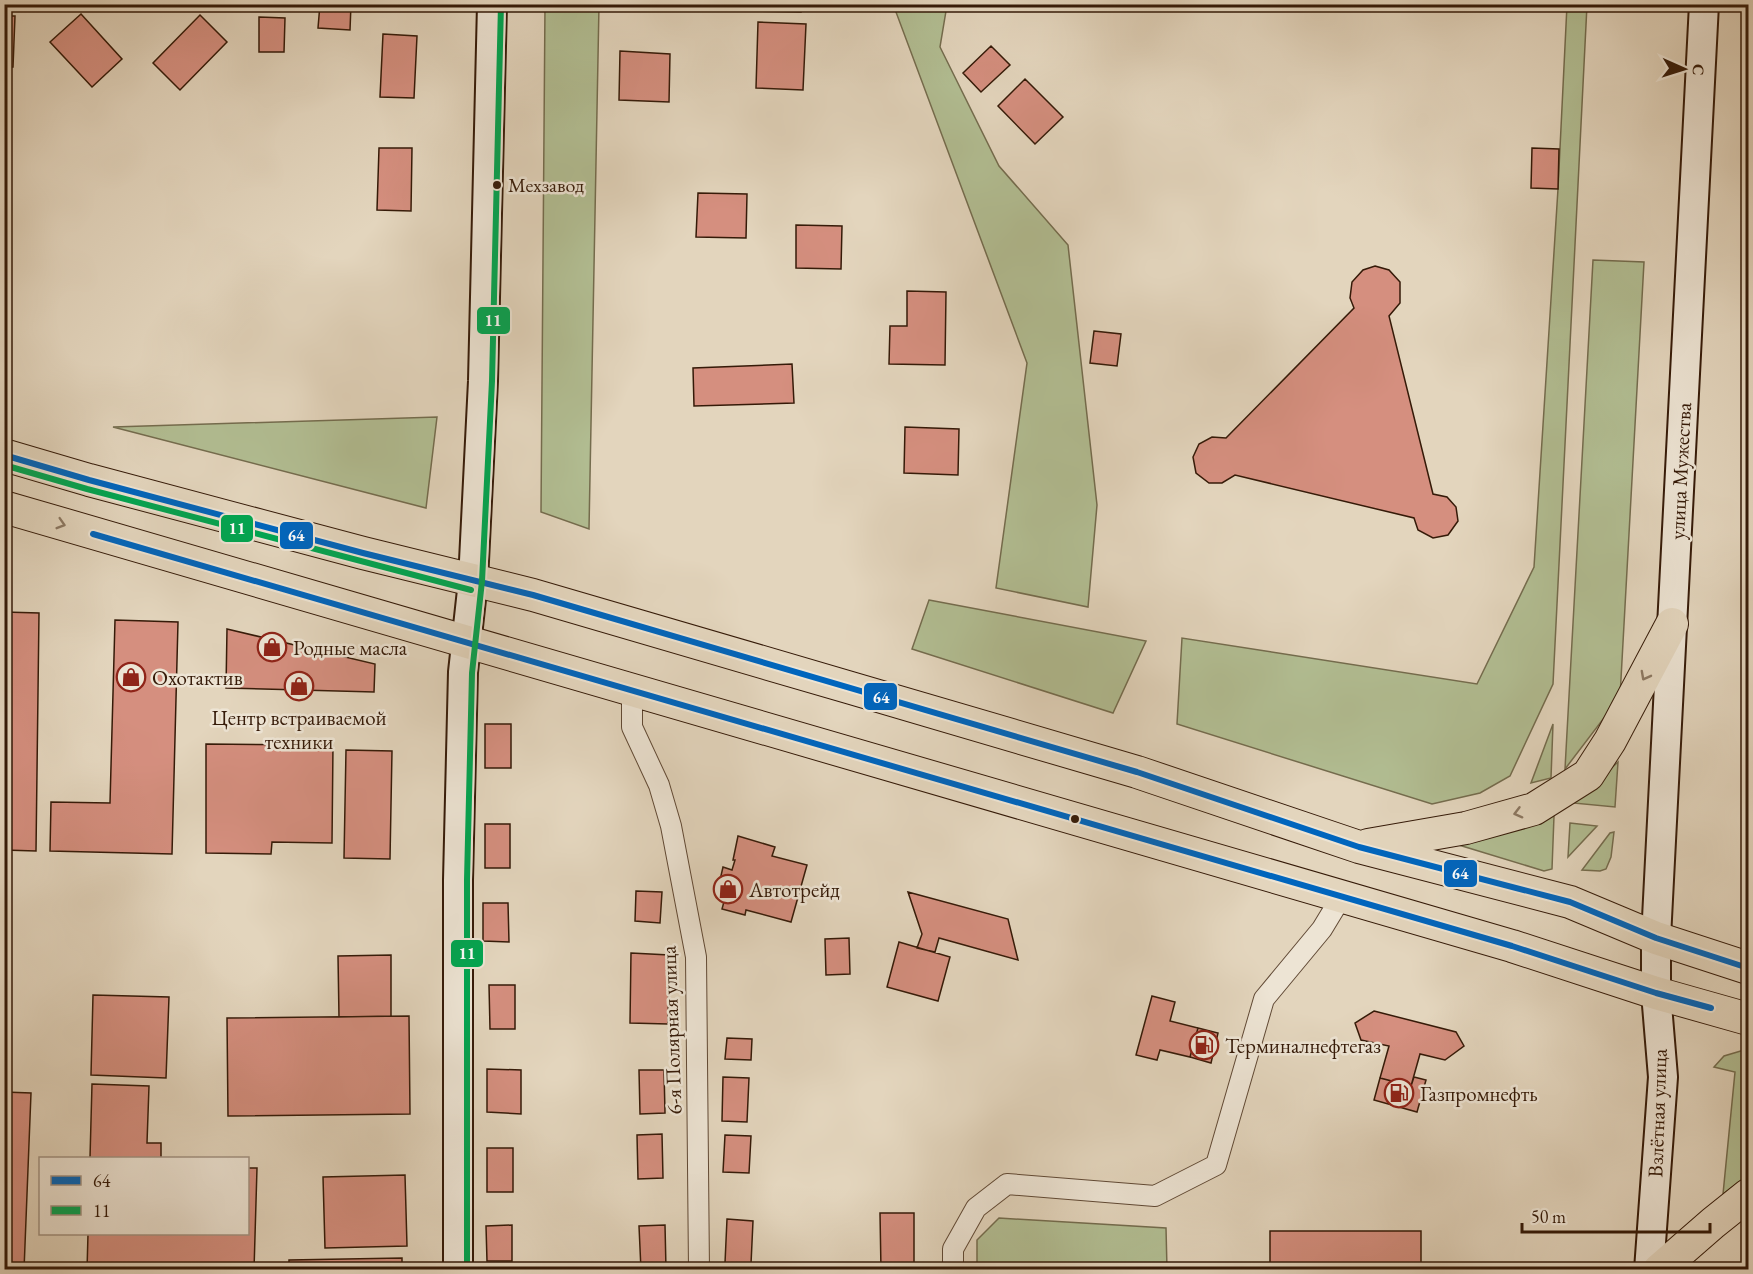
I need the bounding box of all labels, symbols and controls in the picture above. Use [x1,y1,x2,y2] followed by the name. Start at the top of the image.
[1654,39,1714,99] north arrow
[1688,64,1709,76] text: С
[508,172,584,198] place label: Мехзавод
[491,179,503,191] marker: Мехзавод
[476,306,511,335] line badge: 11
[485,310,501,331] text: 11
[1663,401,1697,540] street label: улица Мужества
[220,514,254,543] line badge: 11
[55,517,66,529] one-way arrow
[229,518,245,539] text: 11
[279,521,314,550] line badge: 64
[288,525,305,546] text: 64
[256,631,288,663] shop icon: Родные масла
[293,634,408,661] place label: Родные масла
[115,661,147,693] shop icon: Охотактив
[152,664,243,691] place label: Охотактив
[1641,669,1652,680] one-way arrow
[283,670,315,702] shop icon: Центр встраиваемой техники
[863,682,898,711] line badge: 64
[873,687,890,708] text: 64
[211,704,387,755] place label: Центр встраиваемой техники
[1513,806,1523,819] one-way arrow
[1069,813,1081,825] unlabelled marker
[1443,859,1478,888] line badge: 64
[1452,863,1469,884] text: 64
[712,873,744,905] shop icon: Автотрейд
[748,876,840,903] place label: Автотрейд
[450,939,484,968] line badge: 11
[459,943,475,964] text: 11
[655,944,687,1115] street label: 6-я Полярная улица
[1188,1029,1220,1061] fuel station icon: Терминалнефтегаз
[1225,1032,1381,1059] place label: Терминалнефтегаз
[1641,1048,1673,1178] street label: Взлётная улица
[1383,1077,1415,1109] fuel station icon: Газпромнефть
[1420,1080,1538,1107] place label: Газпромнефть
[39,1157,249,1235] legend
[93,1169,111,1192] text: 64
[1522,1196,1710,1234] scale bar
[93,1199,110,1222] text: 11
[1531,1205,1566,1228] text: 50 m

